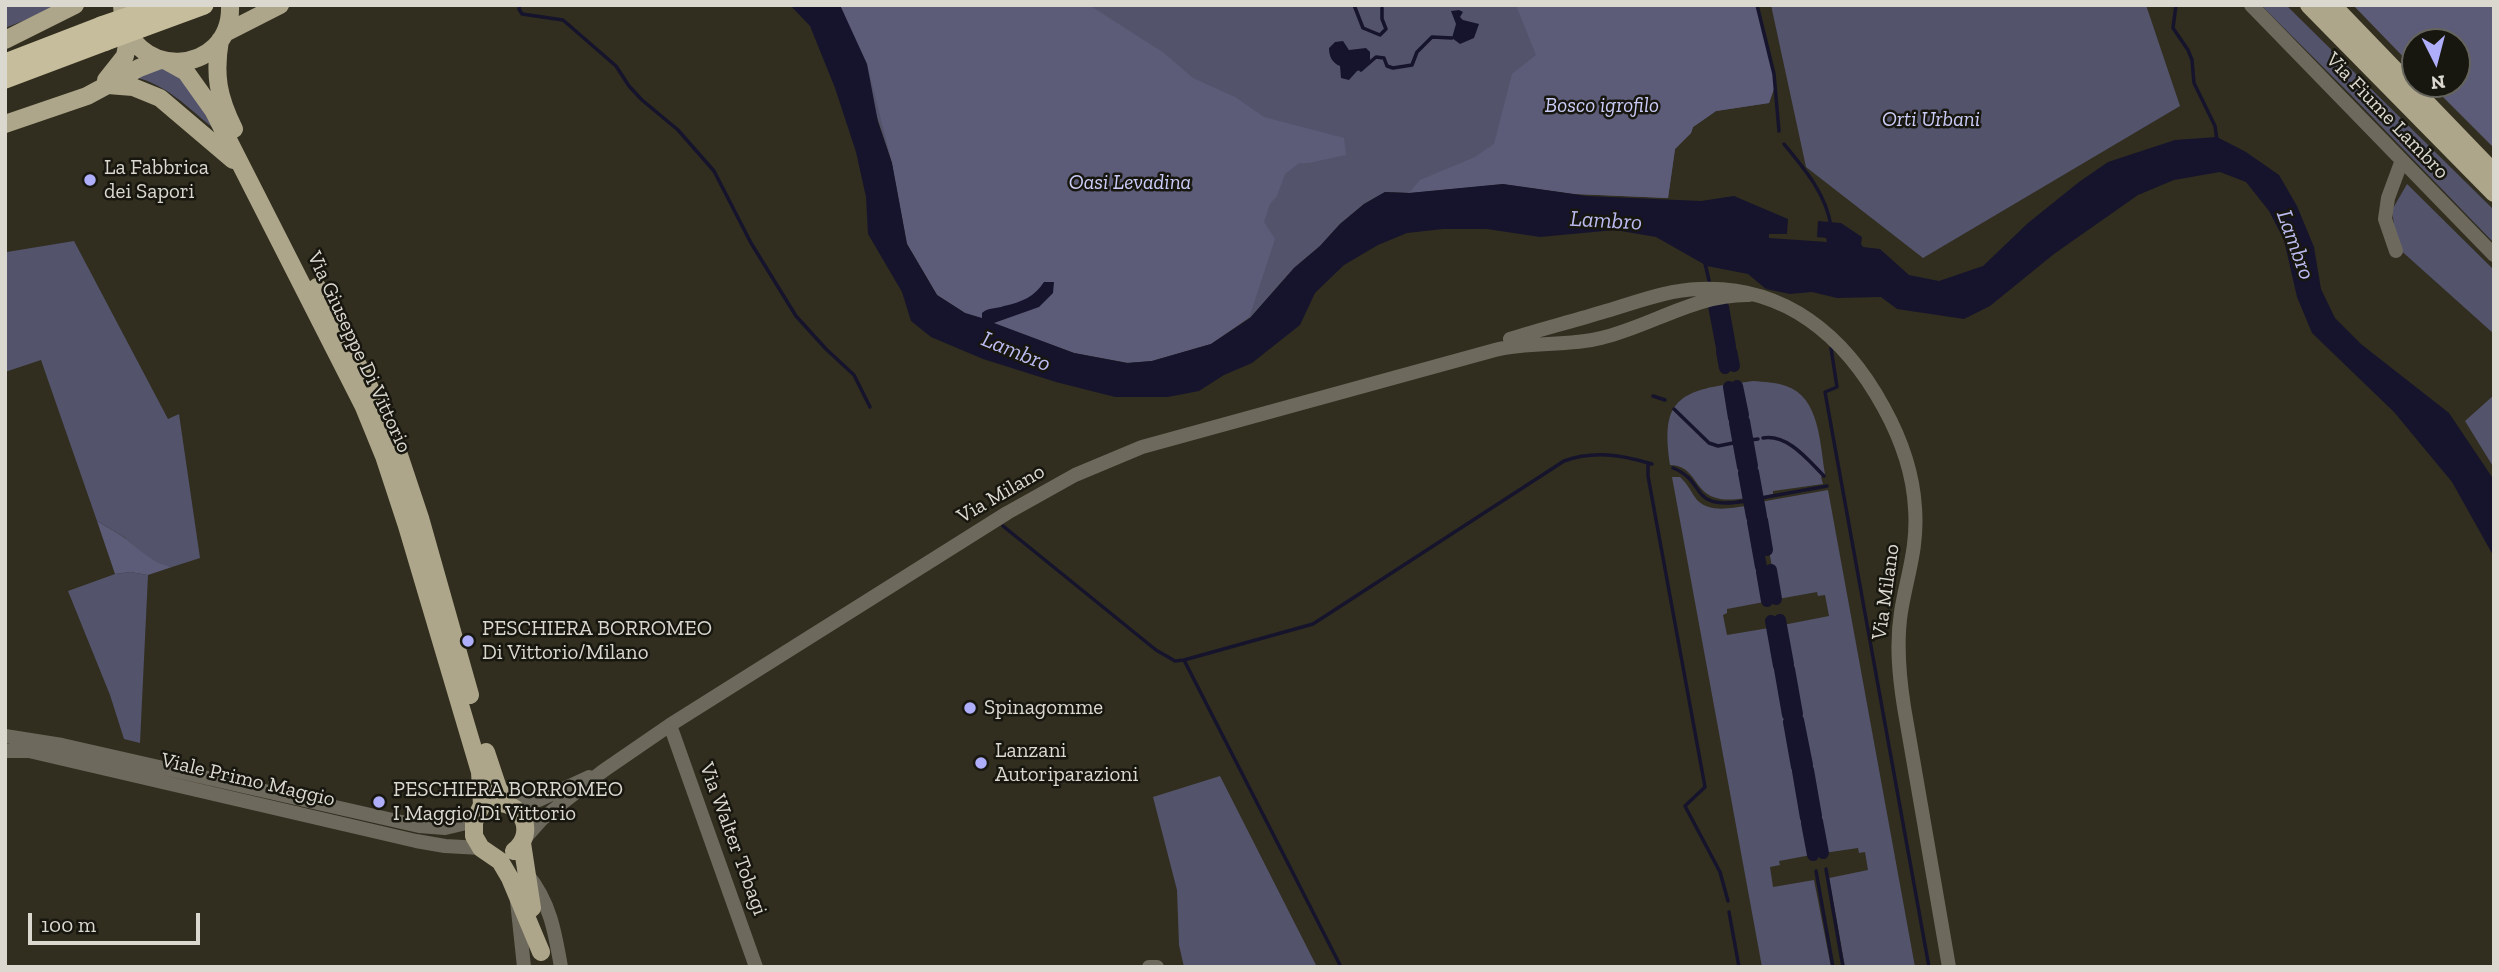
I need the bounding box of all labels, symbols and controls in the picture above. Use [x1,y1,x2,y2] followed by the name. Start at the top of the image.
[2401,28,2471,98] north arrow
[2320,47,2454,185] street label: Via Fiume Lambro
[2430,70,2446,95] text: N
[1545,93,1659,119] park label: Bosco igrofilo
[1882,107,1980,133] park label: Orti Urbani
[104,155,209,205] place label: La Fabbrica dei Sapori
[1069,170,1191,196] park label: Oasi Levadina
[82,172,98,188] marker: La Fabbrica dei Sapori
[1569,205,1643,237] water label: Lambro
[2270,206,2320,284] water label: Lambro
[301,247,417,457] street label: Via Giuseppe Di Vittorio
[977,326,1055,378] water label: Lambro
[953,459,1049,529] street label: Via Milano
[1867,542,1905,642] street label: Via Milano
[482,616,712,666] place label: PESCHIERA BORROMEO Di Vittorio/Milano
[460,633,476,649] marker: PESCHIERA BORROMEO Di Vittorio/Milano
[984,695,1103,721] place label: Spinagomme
[962,700,978,716] marker: Spinagomme
[995,738,1138,788] place label: Lanzani Autoriparazioni
[158,748,338,812] street label: Viale Primo Maggio
[973,755,989,771] marker: Lanzani Autoriparazioni
[694,759,772,919] street label: Via Walter Tobagi
[393,777,623,827] place label: PESCHIERA BORROMEO I Maggio/Di Vittorio
[371,794,387,810] marker: PESCHIERA BORROMEO I Maggio/Di Vittorio
[32,898,203,942] scale bar
[41,912,96,937] text: 100 m

